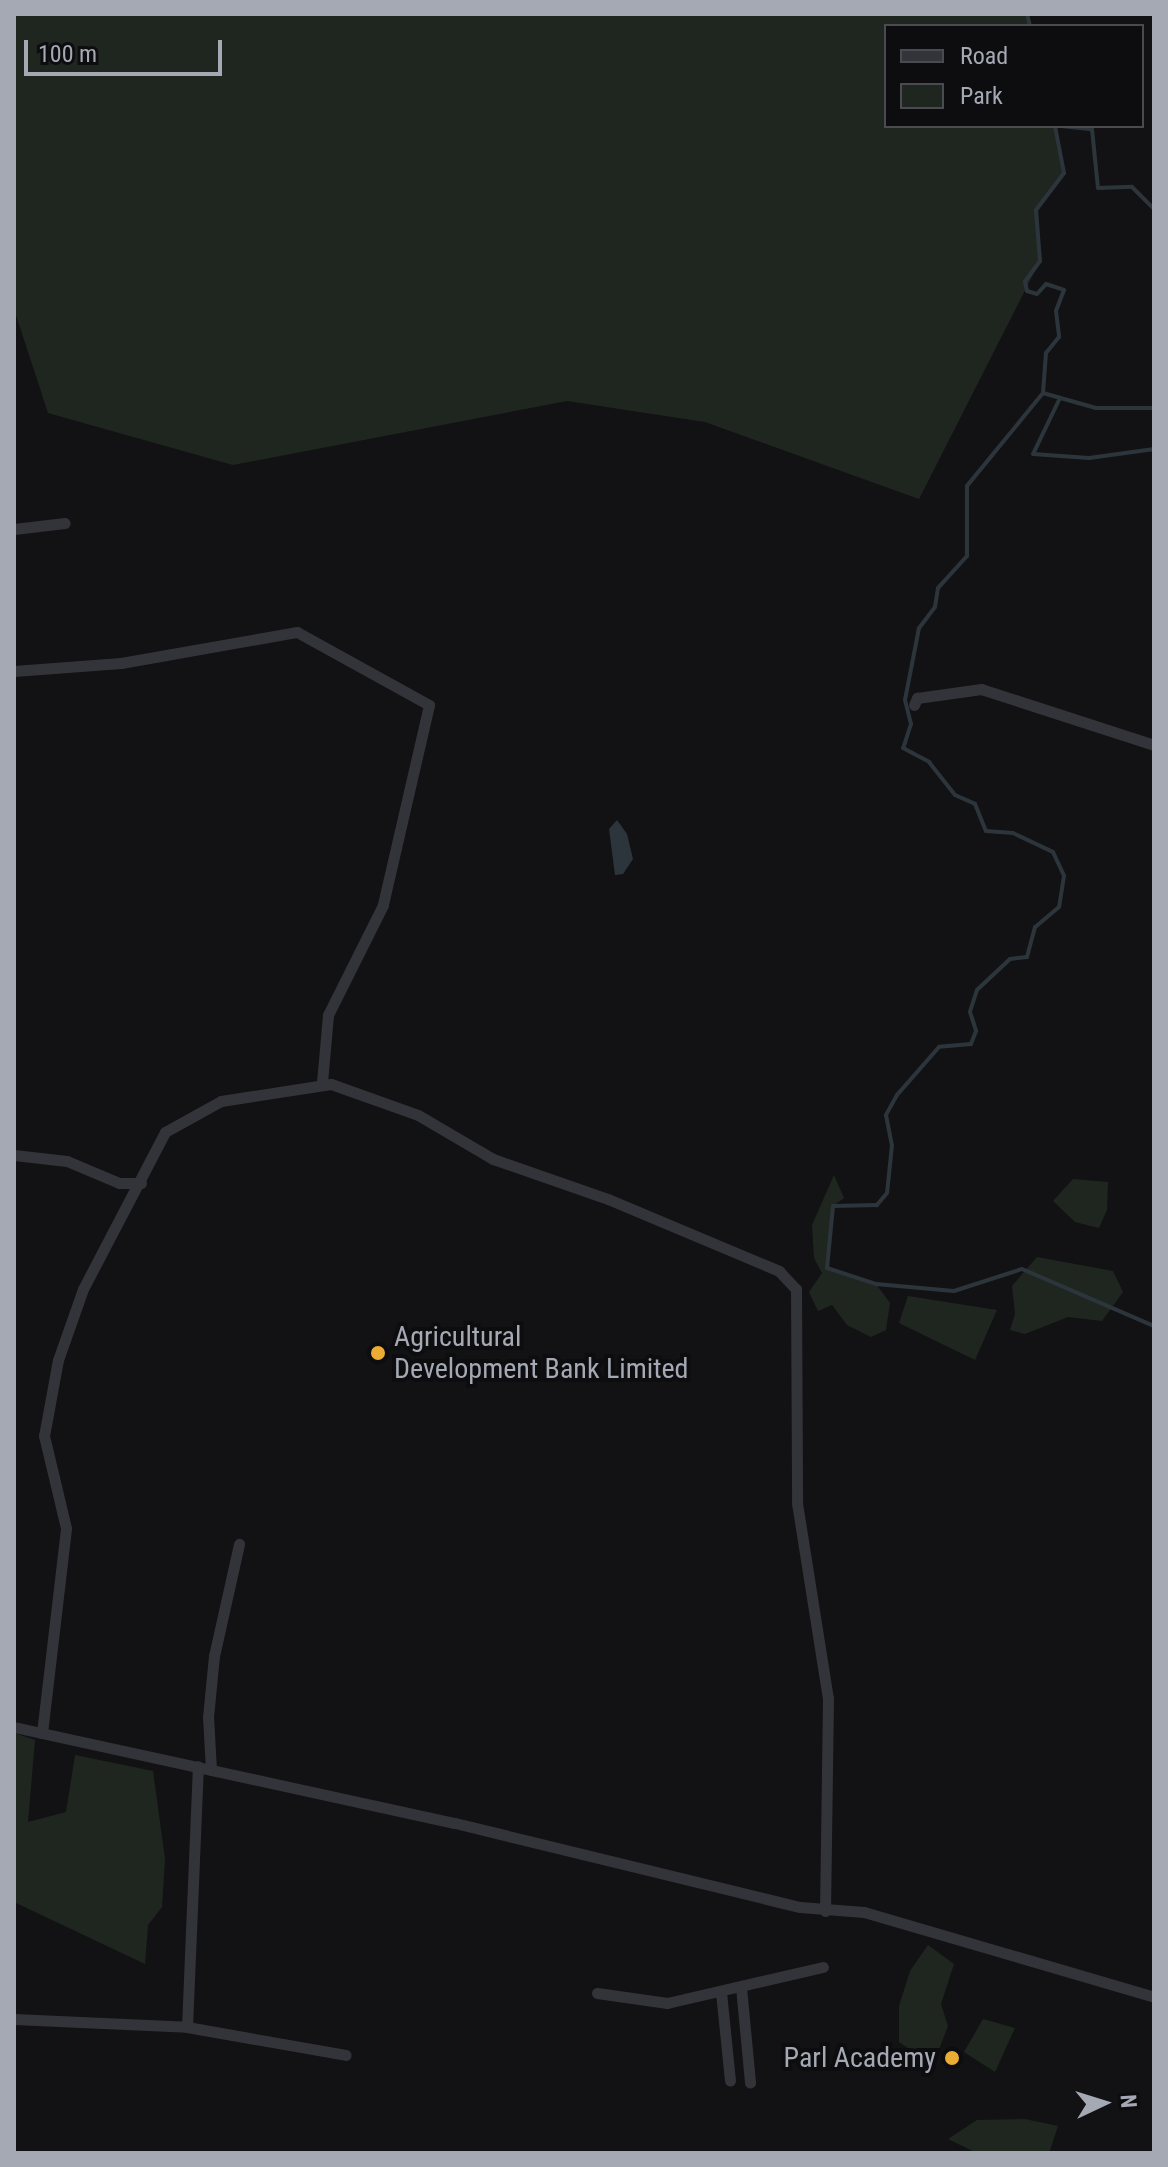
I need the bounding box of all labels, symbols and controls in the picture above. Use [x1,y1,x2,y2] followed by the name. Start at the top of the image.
[28,24,226,74] scale bar
[884,24,1144,128] legend
[38,40,97,68] text: 100 m
[960,42,1008,70] text: Road
[960,82,1003,110] text: Park
[394,1320,688,1386] place label: Agricultural Development Bank Limited
[369,1344,387,1362] marker: Agricultural Development Bank Limited
[784,2041,936,2075] place label: Parl Academy
[943,2049,961,2067] marker: Parl Academy
[1064,2063,1144,2143] north arrow
[1115,2094,1141,2109] text: N

